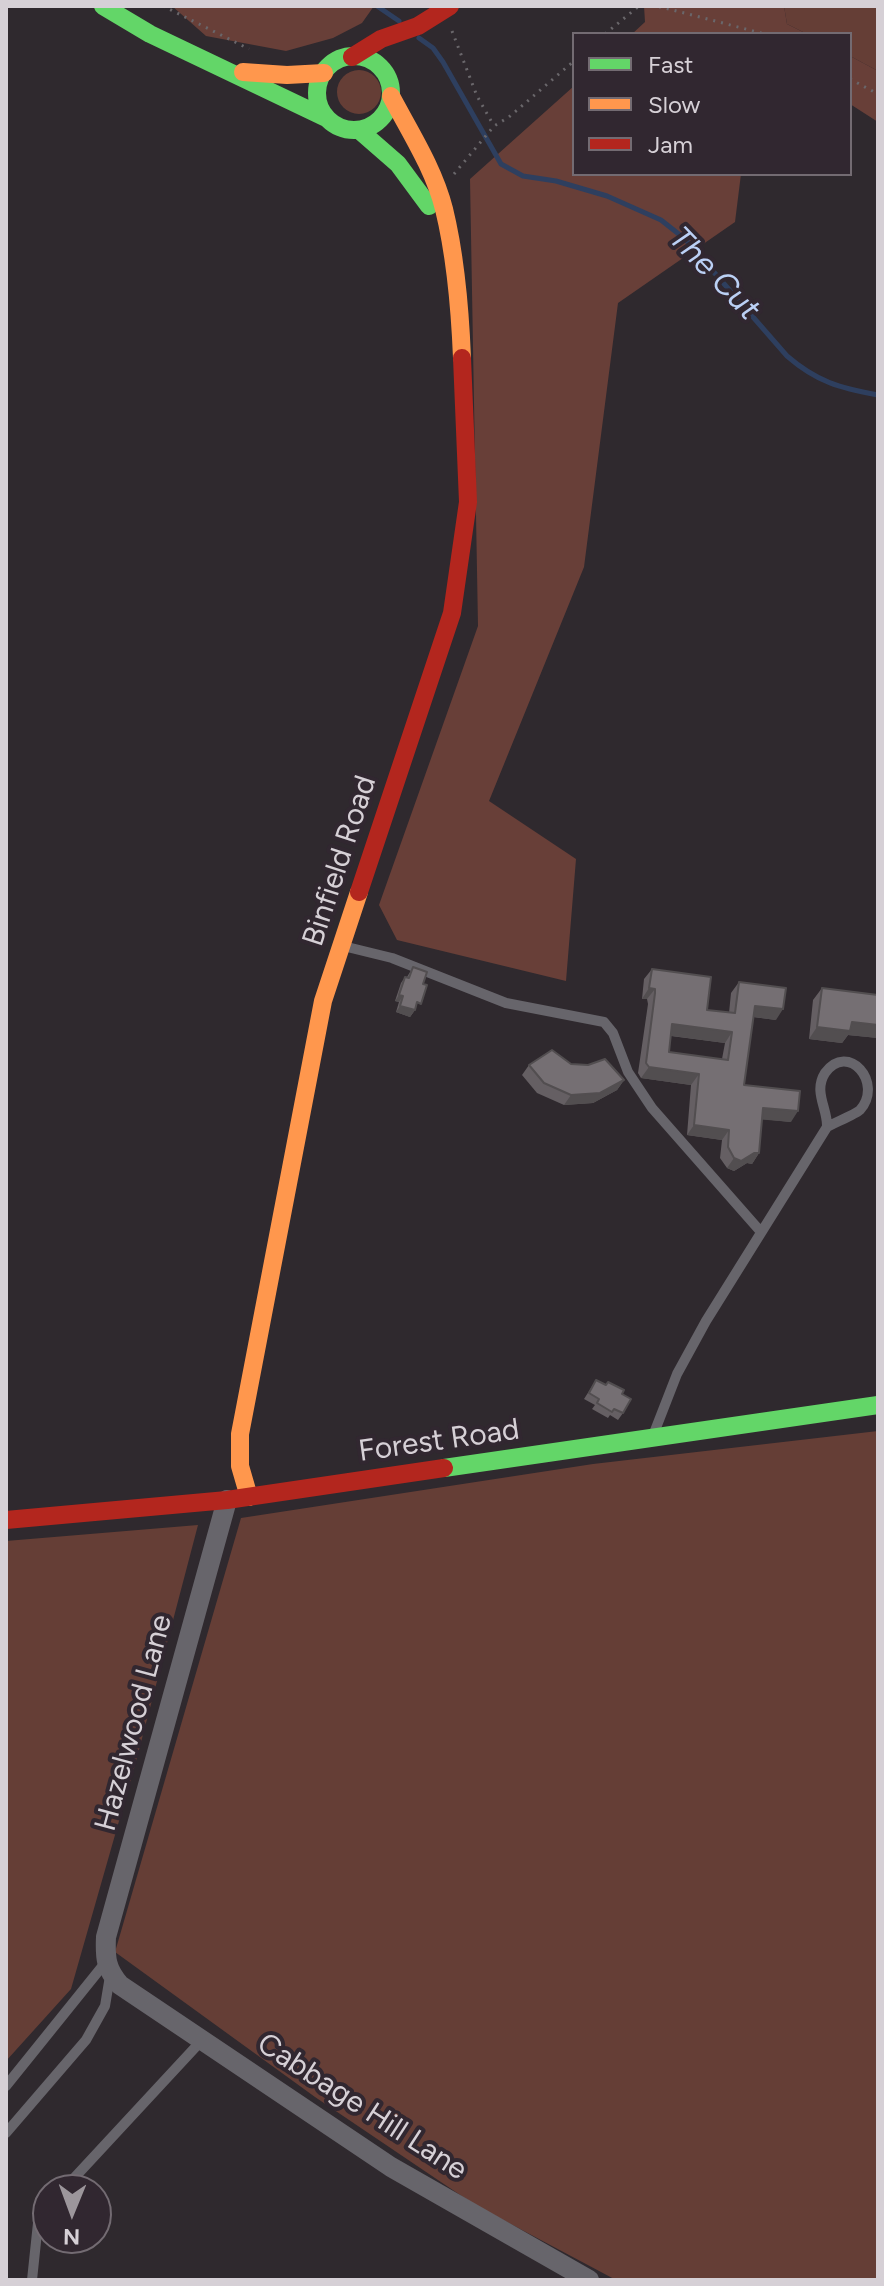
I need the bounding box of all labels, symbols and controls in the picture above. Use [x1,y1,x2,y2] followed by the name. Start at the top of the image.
[572,32,852,176] legend
[648,50,693,79] text: Fast
[648,90,700,119] text: Slow
[648,130,693,159] text: Jam
[660,220,768,328] water label: The Cut
[296,771,384,951] street label: Binfield Road
[356,1412,522,1470] street label: Forest Road
[88,1611,180,1835] street label: Hazelwood Lane
[250,2026,474,2188] street label: Cabbage Hill Lane
[32,2174,112,2254] north arrow
[63,2223,80,2250] text: N

